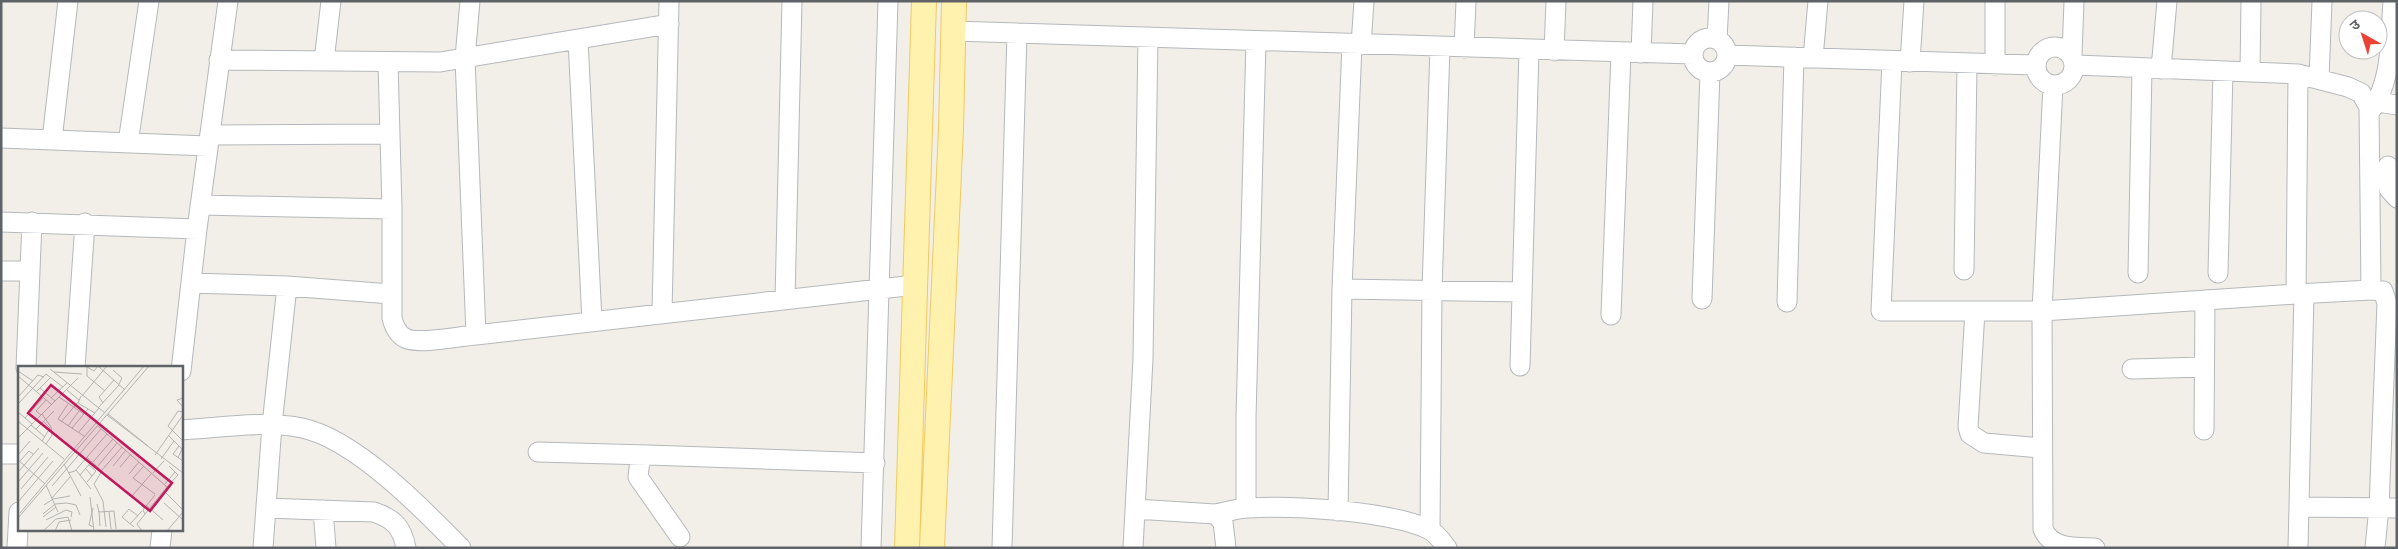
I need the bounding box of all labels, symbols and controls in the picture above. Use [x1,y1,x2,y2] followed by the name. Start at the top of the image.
[2338,10,2388,60] north arrow
[2347,16,2364,34] text: उ
[18,366,182,532] inset map

